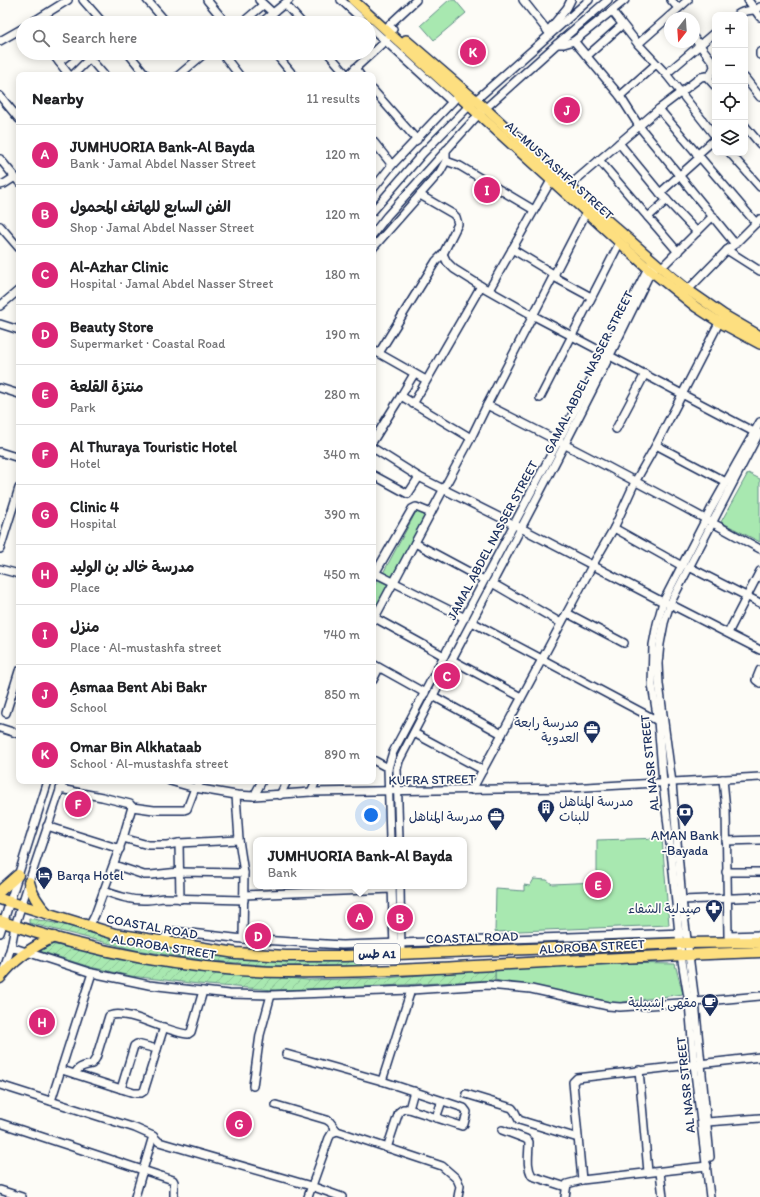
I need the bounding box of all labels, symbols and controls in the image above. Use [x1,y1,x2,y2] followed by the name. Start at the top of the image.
[664,12,700,48] north arrow
[712,12,748,156] map controls
[712,12,748,48] button: +
[16,16,376,60] search box
[30,27,52,49] icon: search
[62,29,137,47] text: Search here
[460,37,486,67] pin: K
[712,48,748,84] button: −
[712,84,748,120] button: locate
[32,88,84,108] text: Nearby
[306,91,360,106] text: 11 results
[554,95,580,125] pin: J
[503,118,617,223] street label: AL-MUSTASHFA STREET
[712,120,748,156] button: layers
[70,138,255,156] text: JUMHUORIA Bank-Al Bayda
[41,147,49,162] text: A
[325,147,360,162] text: 120 m
[70,156,256,171] text: Bank · Jamal Abdel Nasser Street
[474,175,500,205] pin: I
[70,198,231,216] text: الفن السابع للهاتف المحمول
[41,207,49,222] text: B
[325,207,360,222] text: 120 m
[70,220,254,235] text: Shop · Jamal Abdel Nasser Street
[70,258,169,276] text: Al-Azhar Clinic
[41,267,49,282] text: C
[325,267,360,282] text: 180 m
[70,276,273,291] text: Hospital · Jamal Abdel Nasser Street
[541,288,637,456] street label: GAMAL ABDEL NASSER STREET
[70,318,153,336] text: Beauty Store
[41,327,49,342] text: D
[325,327,360,342] text: 190 m
[70,336,225,351] text: Supermarket · Coastal Road
[70,378,143,396] text: منتزة القلعة
[41,387,49,402] text: E
[324,387,360,402] text: 280 m
[70,400,96,415] text: Park
[70,438,237,456] text: Al Thuraya Touristic Hotel
[42,447,48,462] text: F
[323,447,360,462] text: 340 m
[70,456,100,471] text: Hotel
[444,457,541,622] street label: JAMAL ABDEL NASSER STREET
[70,498,119,516] text: Clinic 4
[41,507,49,522] text: G
[324,507,360,522] text: 390 m
[70,516,117,531] text: Hospital
[70,558,194,576] text: مدرسة خالد بن الوليد
[41,567,50,582] text: H
[323,567,360,582] text: 450 m
[70,580,100,595] text: Place
[70,618,99,636] text: منزل
[43,627,47,642] text: I
[324,627,360,642] text: 740 m
[70,640,221,655] text: Place · Al-mustashfa street
[434,661,460,691] pin: C
[70,678,207,696] text: ِAsmaa Bent Abi Bakr
[42,687,48,702] text: J
[324,687,360,702] text: 850 m
[70,700,107,715] text: School
[637,713,662,812] street label: AL NASR STREET
[514,715,579,746] place label: مدرسة رابعة العدوية
[582,719,602,744] office icon: مدرسة رابعة العدوية
[70,738,202,756] text: Omar Bin Alkhataab
[41,747,49,762] text: K
[324,747,360,762] text: 890 m
[70,756,228,771] text: School · Al-mustashfa street
[388,771,476,788] street label: KUFRA STREET
[65,789,91,819] pin: F
[559,794,633,825] place label: مدرسة المناهل للبنات
[536,798,556,823] building icon: مدرسة المناهل للبنات
[675,802,695,827] bank icon: AMAN Bank -Bayada
[361,805,381,825] your location
[486,806,506,831] office icon: مدرسة المناهل
[409,809,483,825] place label: مدرسة المناهل
[651,828,719,858] place label: AMAN Bank -Bayada
[253,837,467,889] popup
[268,847,452,865] text: JUMHUORIA Bank-Al Bayda
[34,865,54,890] hotel icon: Barqa Hotel
[268,865,297,880] text: Bank
[57,868,124,883] place label: Barqa Hotel
[585,870,611,900] pin: E
[704,898,724,923] pharmacy icon: صيدلية الشفاء
[628,901,701,917] place label: صيدلية الشفاء
[347,902,373,932] pin: A
[387,903,413,933] pin: B
[105,911,199,942] street label: COASTAL ROAD
[245,921,271,951] pin: D
[425,928,519,947] street label: COASTAL ROAD
[110,931,218,962] street label: ALOROBA STREET
[539,936,646,957] street label: ALOROBA STREET
[354,944,400,964] road number: طس A1
[700,992,720,1017] cafe icon: مقهى إشبيلية
[628,995,697,1012] place label: مقهى إشبيلية
[29,1007,55,1037] pin: H
[673,1035,698,1134] street label: AL NASR STREET
[226,1109,252,1139] pin: G

